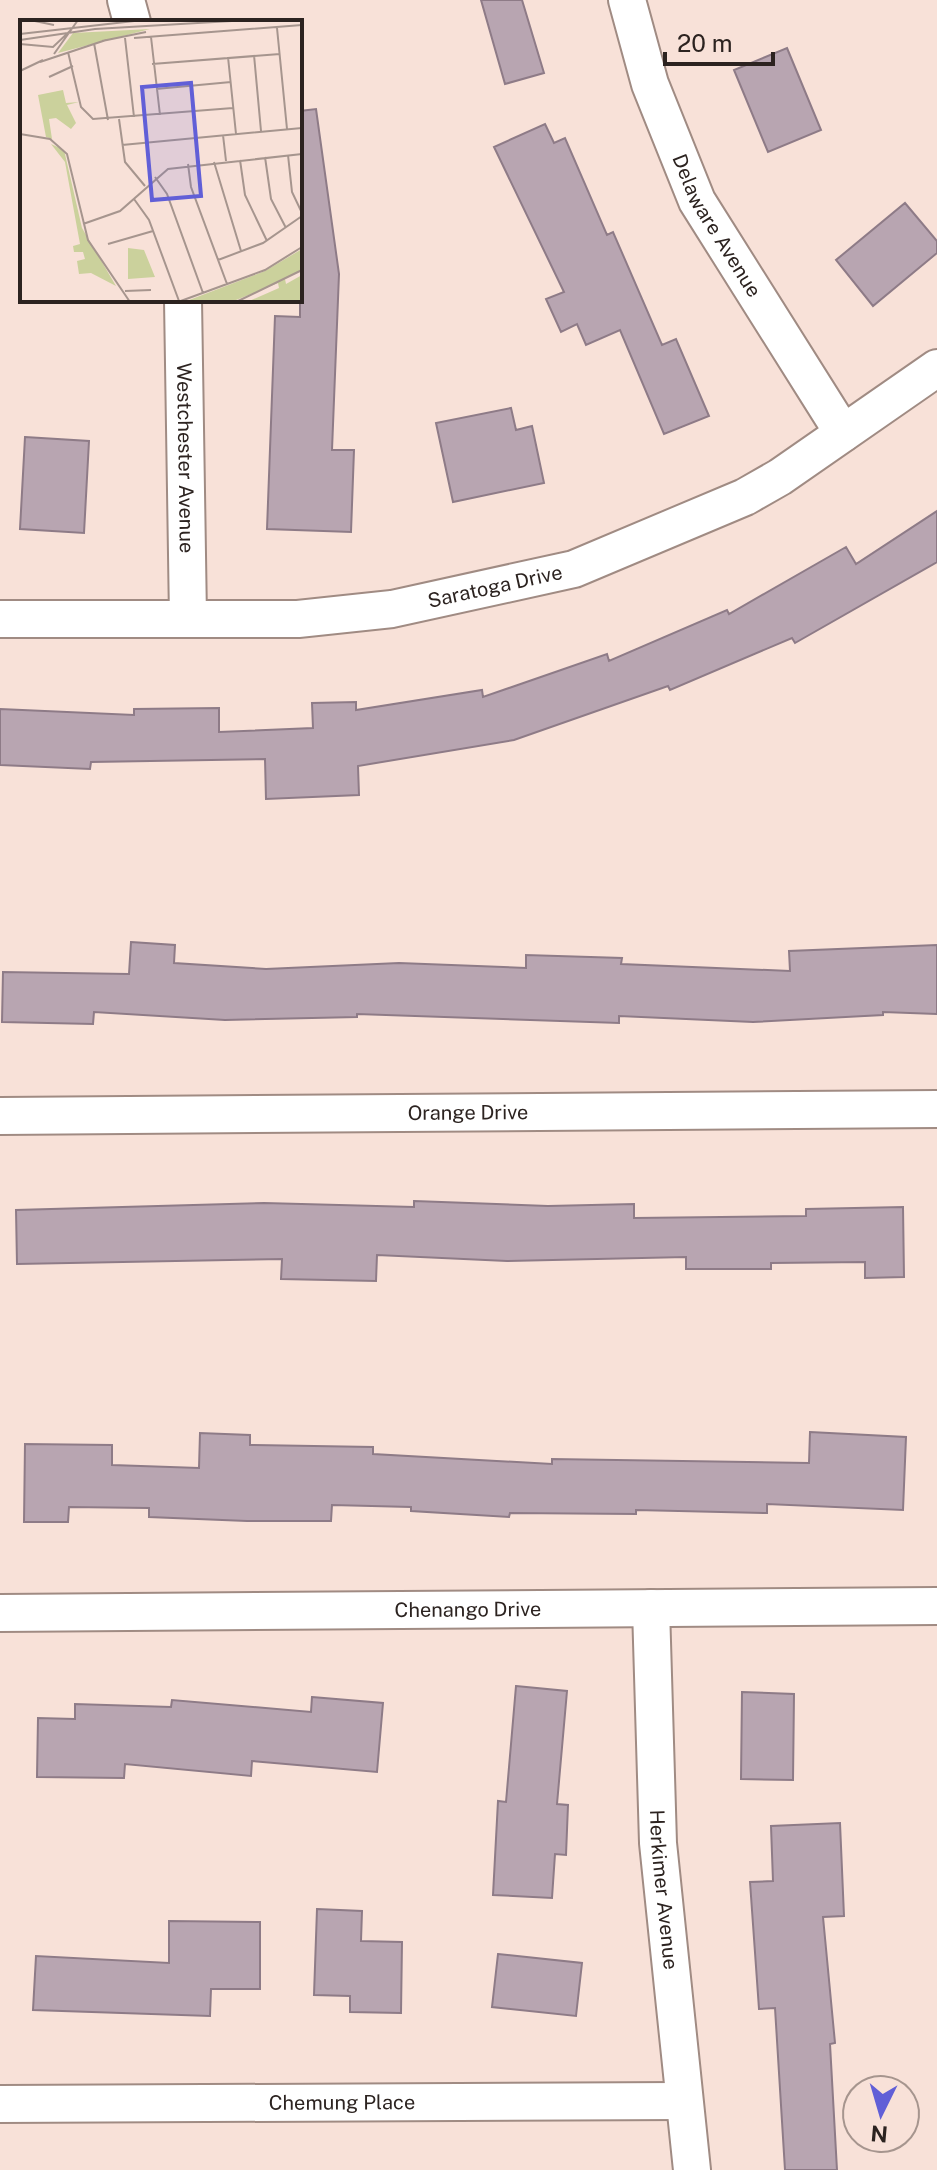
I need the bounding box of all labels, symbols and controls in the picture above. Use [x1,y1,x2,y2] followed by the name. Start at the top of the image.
[665,16,773,66] scale bar
[20,20,302,302] inset map
[677,29,733,57] text: 20 m
[667,150,766,302] street label: Delaware Avenue
[172,362,199,553] street label: Westchester Avenue
[425,560,565,613] street label: Saratoga Drive
[408,1100,528,1125] street label: Orange Drive
[394,1597,542,1622] street label: Chenango Drive
[645,1809,683,1971] street label: Herkimer Avenue
[841,2074,921,2154] north arrow
[269,2090,415,2115] street label: Chemung Place
[870,2120,889,2148] text: N

